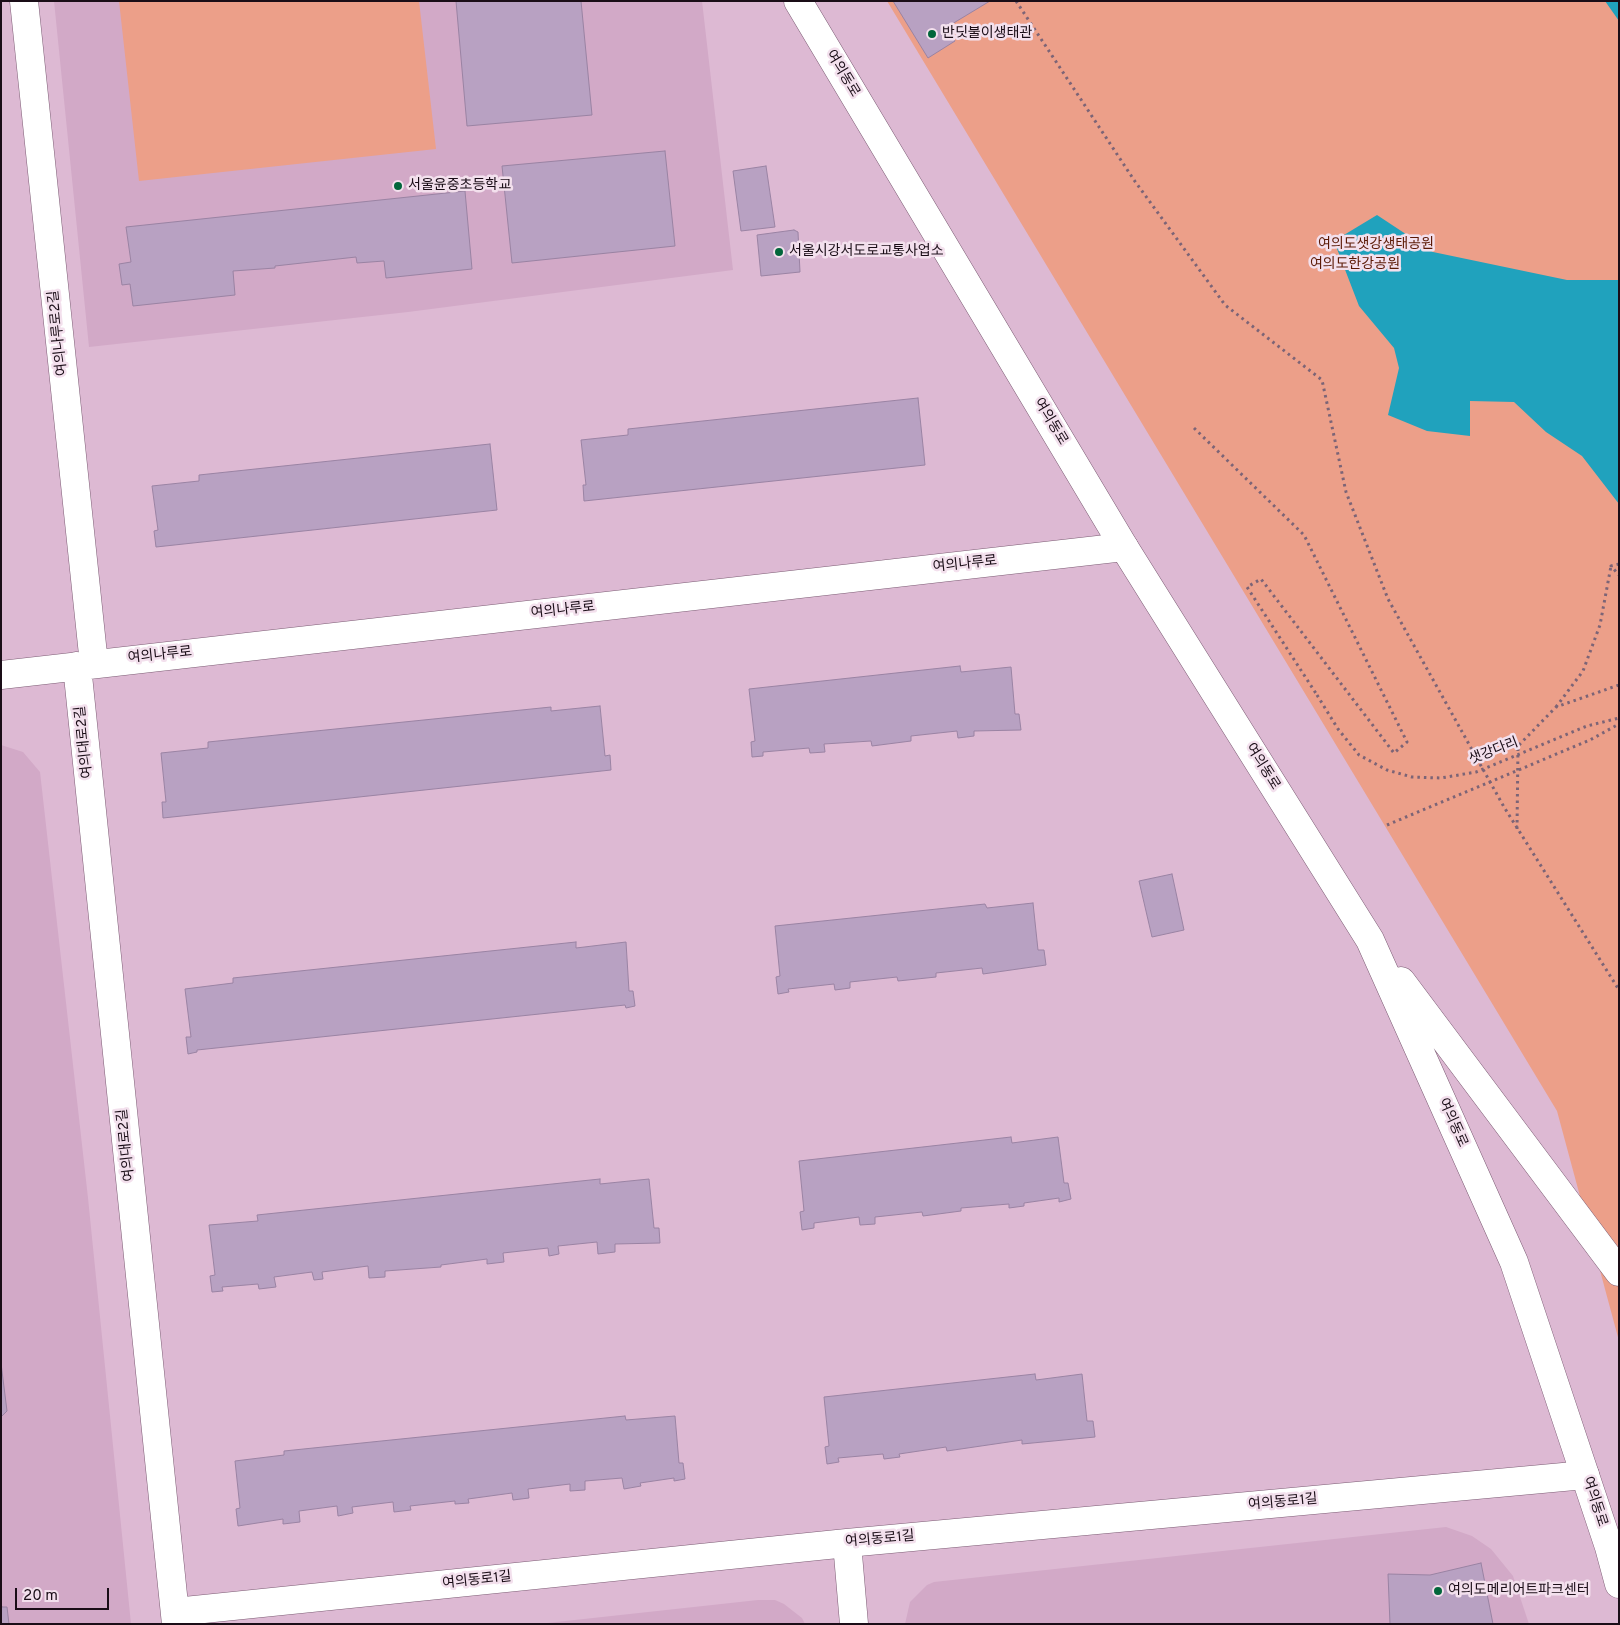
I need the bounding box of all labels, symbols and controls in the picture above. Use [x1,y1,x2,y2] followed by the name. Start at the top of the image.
[942,26,1032,42] place label: 반딧불이생태관
[926,28,938,40] marker: 반딧불이생태관
[822,48,862,100] street label: 여의동로
[408,178,511,194] place label: 서울윤중초등학교
[392,180,404,192] marker: 서울윤중초등학교
[1318,237,1434,253] park label: 여의도샛강생태공원
[789,244,944,260] place label: 서울시강서도로교통사업소
[773,246,785,258] marker: 서울시강서도로교통사업소
[1310,257,1400,273] park label: 여의도한강공원
[46,289,72,377] street label: 여의나루로2길
[1030,396,1070,448] street label: 여의동로
[932,553,998,577] street label: 여의나루로
[530,599,596,623] street label: 여의나루로
[127,644,193,668] street label: 여의나루로
[73,705,97,779] street label: 여의대로2길
[1467,735,1521,769] street label: 샛강다리
[1241,741,1283,793] street label: 여의동로
[1434,1096,1470,1150] street label: 여의동로
[115,1108,139,1182] street label: 여의대로2길
[1578,1475,1610,1529] street label: 여의동로
[1248,1492,1318,1514] street label: 여의동로1길
[845,1529,915,1551] street label: 여의동로1길
[442,1569,512,1593] street label: 여의동로1길
[18,1578,111,1610] scale bar
[1448,1583,1590,1599] place label: 여의도메리어트파크센터
[1432,1585,1444,1597] marker: 여의도메리어트파크센터
[23,1587,58,1606] text: 20 m

